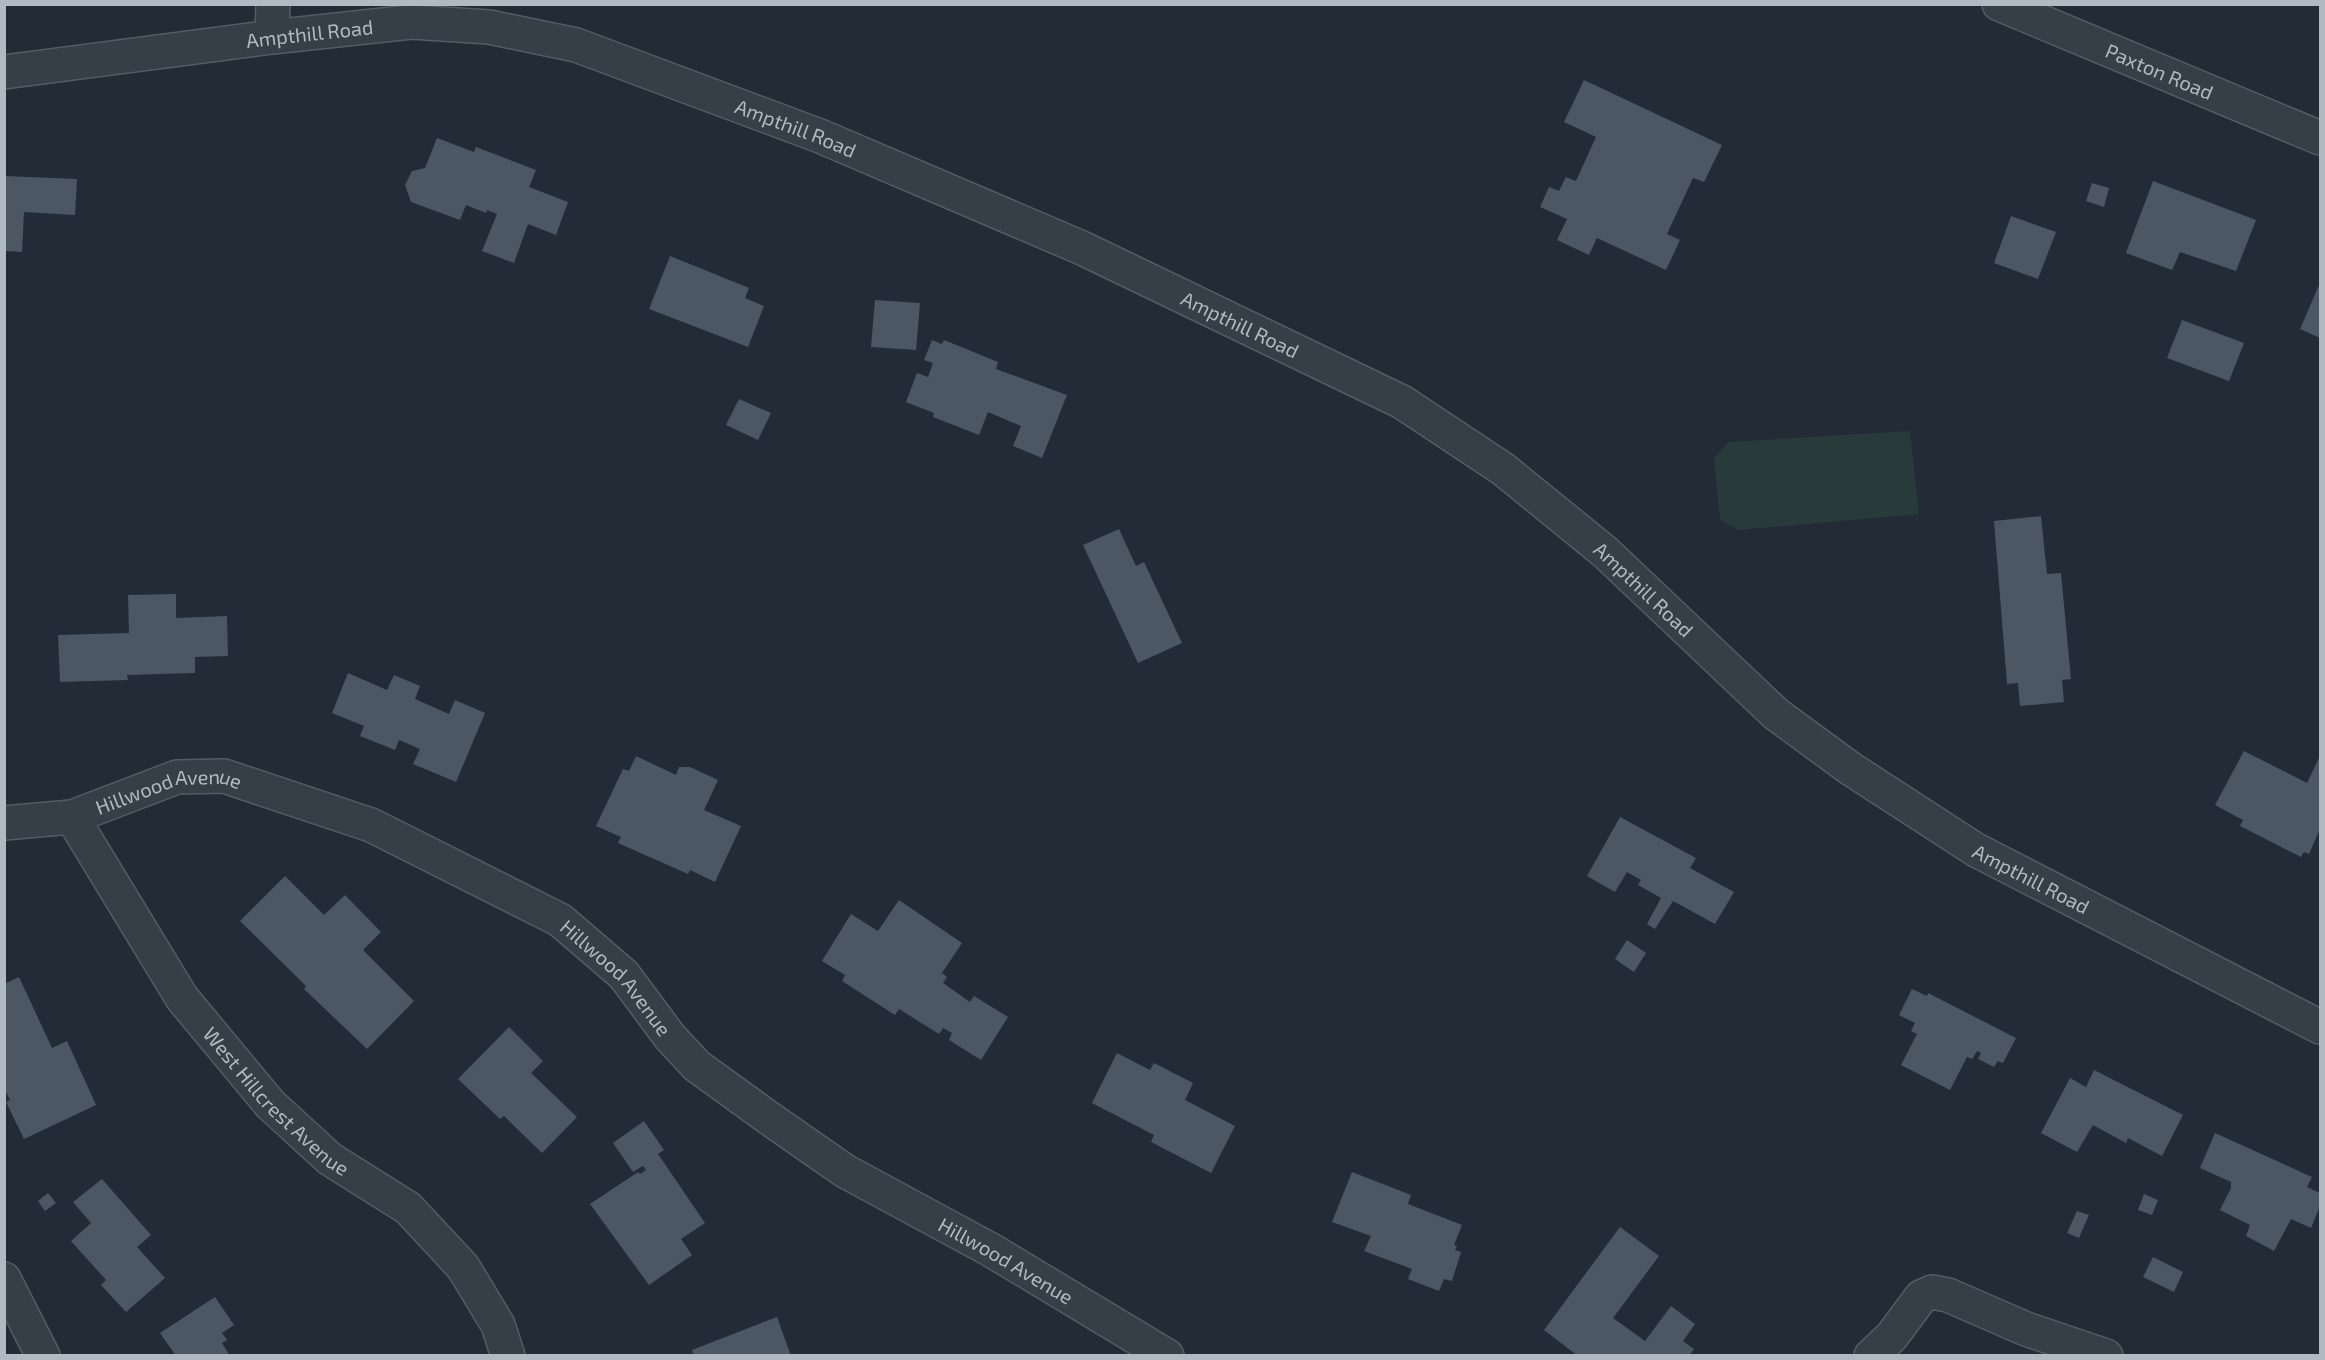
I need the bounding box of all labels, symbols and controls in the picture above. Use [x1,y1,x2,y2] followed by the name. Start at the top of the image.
[245,14,374,52] street label: Ampthill Road
[2102,38,2217,104] street label: Paxton Road
[732,94,860,162] street label: Ampthill Road
[1177,286,1303,363] street label: Ampthill Road
[1590,536,1699,642] street label: Ampthill Road
[92,763,245,819] street label: Hillwood Avenue
[1969,839,2094,918] street label: Ampthill Road
[556,914,677,1040] street label: Hillwood Avenue
[199,1022,354,1180] street label: West Hillcrest Avenue
[935,1212,1078,1309] street label: Hillwood Avenue

